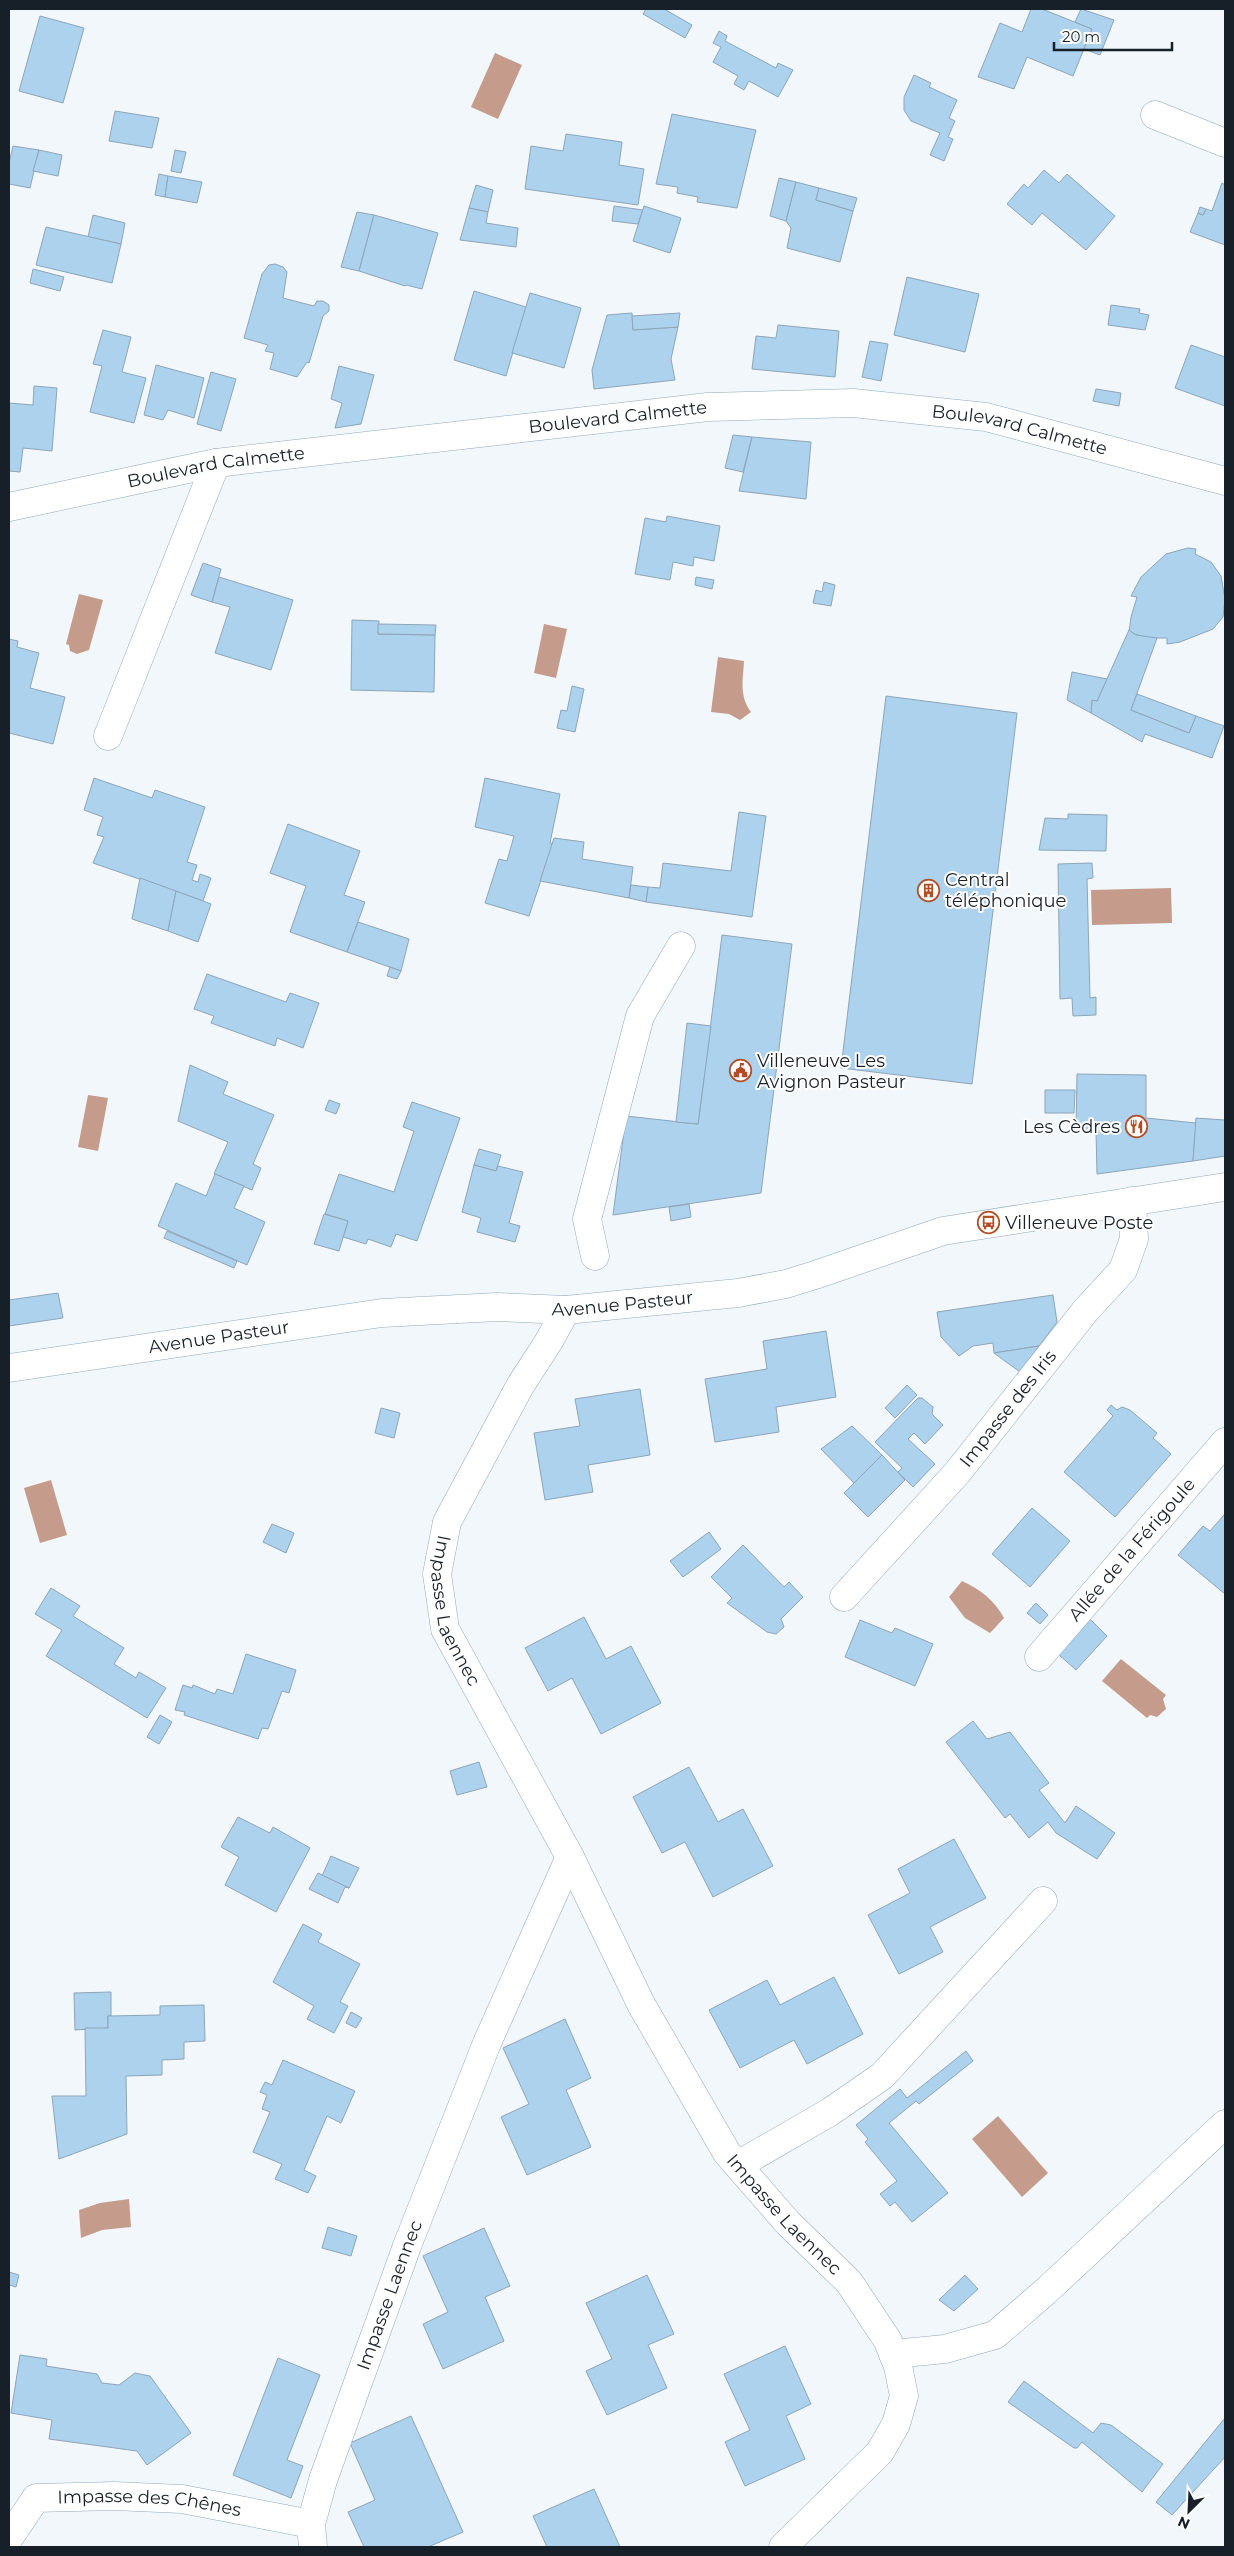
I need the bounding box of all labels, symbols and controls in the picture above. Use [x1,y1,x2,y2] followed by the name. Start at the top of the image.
[1054,20,1172,52] scale bar
[1062,27,1100,46] text: 20 m
[527,396,708,438] street label: Boulevard Calmette
[931,400,1110,460] street label: Boulevard Calmette
[125,442,306,493] street label: Boulevard Calmette
[945,869,1067,912] place label: Central téléphonique
[917,878,941,902] building icon: Central téléphonique
[757,1050,906,1093] place label: Villeneuve Les Avignon Pasteur
[729,1059,753,1083] public building icon: Villeneuve Les Avignon Pasteur
[1124,1115,1148,1139] restaurant icon: Les Cèdres
[1023,1116,1120,1138] place label: Les Cèdres
[977,1211,1001,1235] bus stop icon: Villeneuve Poste
[1005,1212,1154,1234] place label: Villeneuve Poste
[551,1286,694,1321] street label: Avenue Pasteur
[147,1316,291,1358] street label: Avenue Pasteur
[955,1345,1061,1472] street label: Impasse des Iris
[1064,1473,1200,1626] street label: Allée de la Férigoule
[426,1533,485,1690] street label: Impasse Laennec
[722,2149,846,2280] street label: Impasse Laennec
[352,2217,427,2373] street label: Impasse Laennec
[57,2485,243,2521] street label: Impasse des Chênes
[1164,2486,1214,2536] north arrow
[1175,2512,1193,2533] text: N

